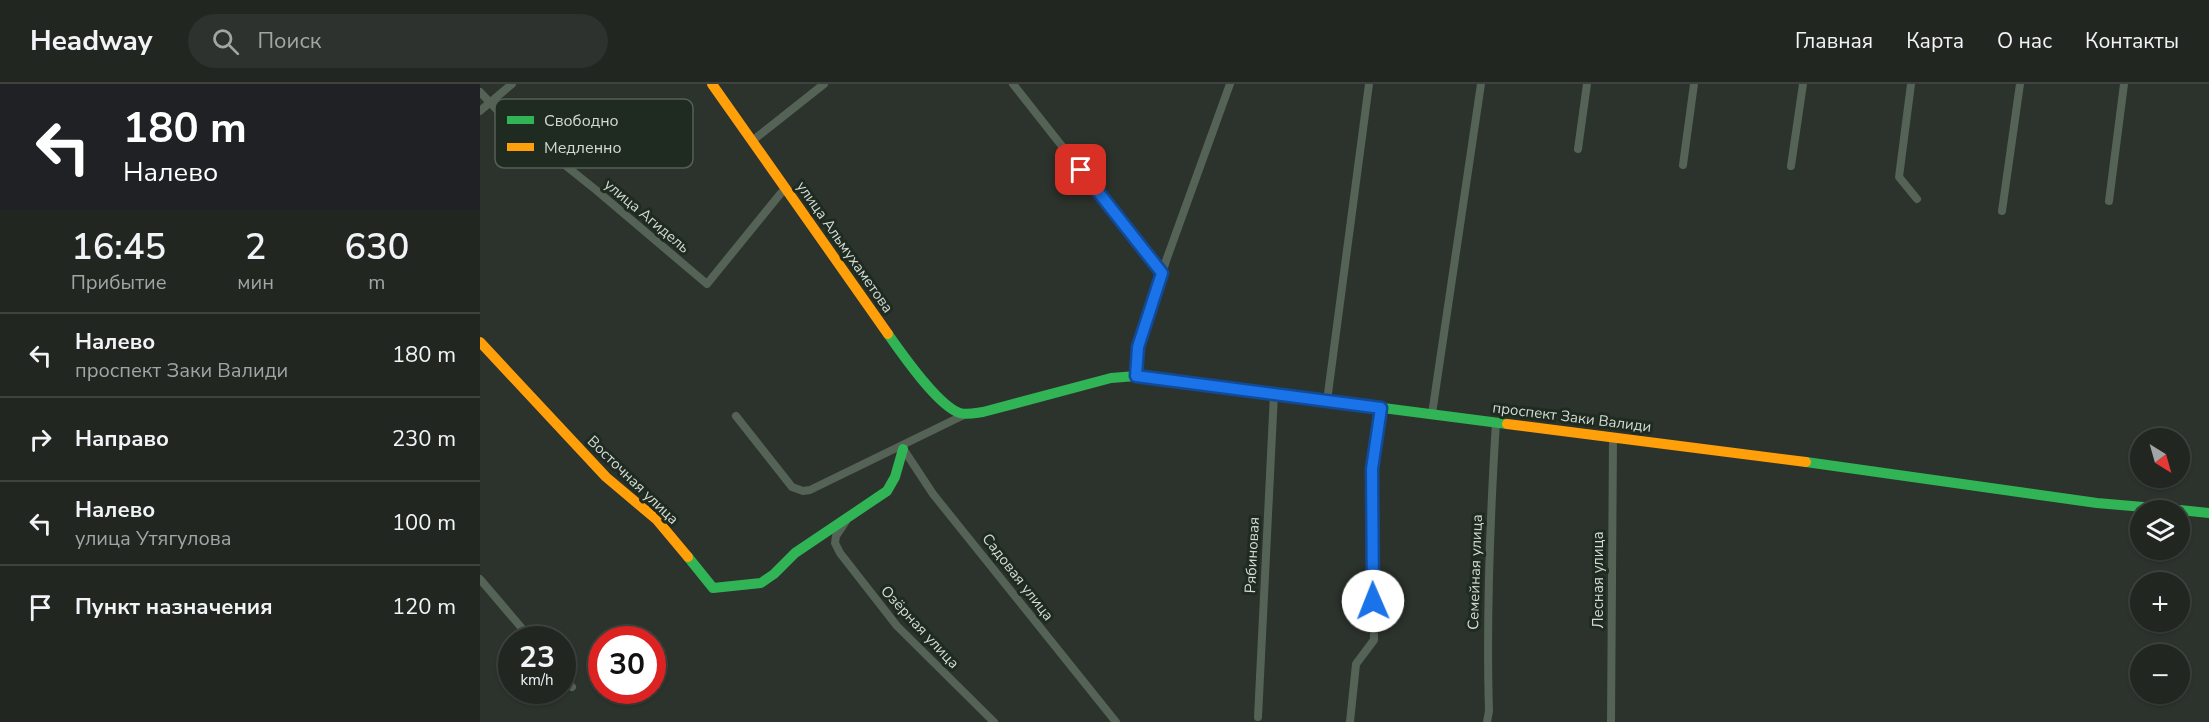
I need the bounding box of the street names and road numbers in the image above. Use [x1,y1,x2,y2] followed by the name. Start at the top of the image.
[600,174,694,258] street label: улица Агидель
[792,177,898,317] street label: улица Альмухаметова
[1491,397,1653,437] street label: проспект Заки Валиди
[583,431,683,529] street label: Восточная улица
[1463,514,1487,630] street label: Семейная улица
[1240,516,1264,594] street label: Рябиновая
[978,529,1058,625] street label: Садовая улица
[1588,531,1608,629] street label: Лесная улица
[876,581,964,673] street label: Озёрная улица

